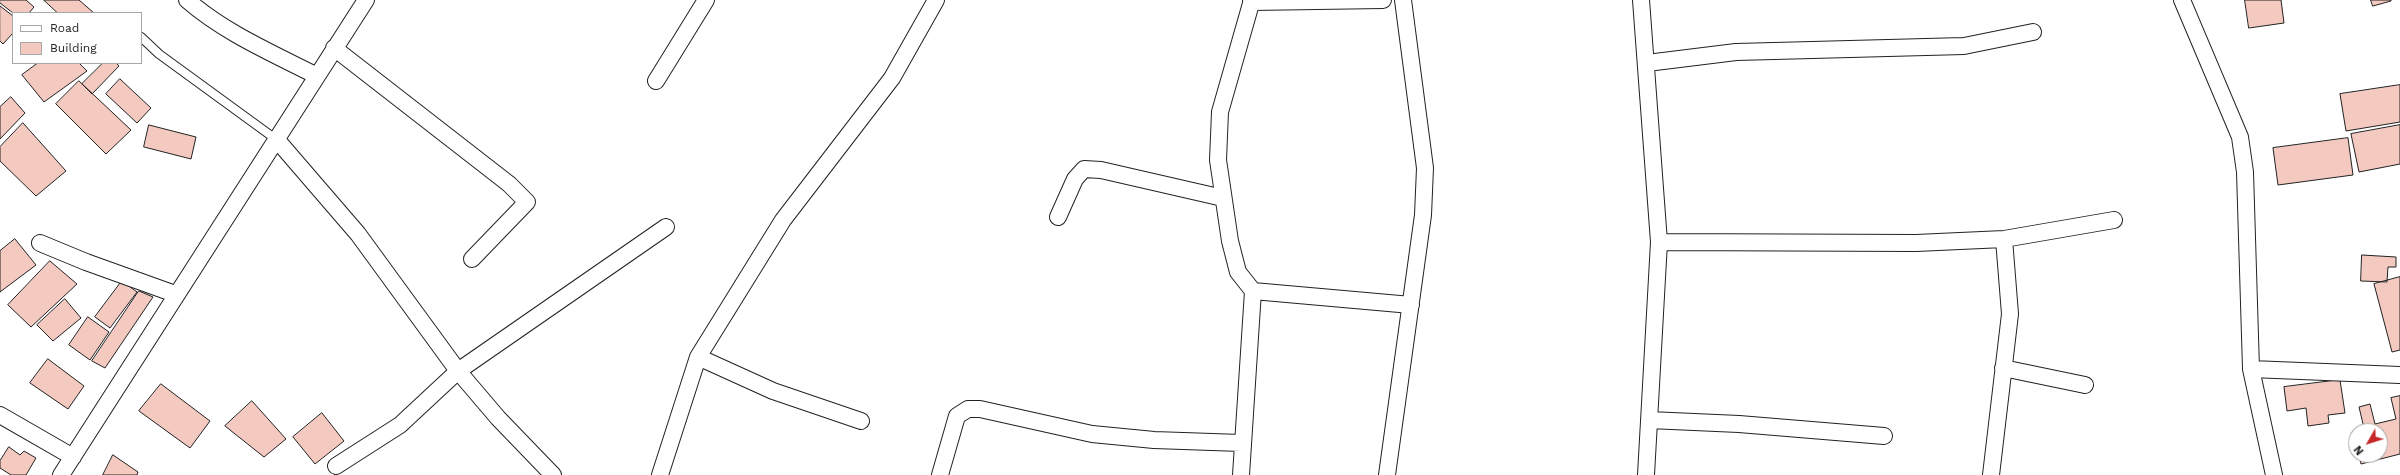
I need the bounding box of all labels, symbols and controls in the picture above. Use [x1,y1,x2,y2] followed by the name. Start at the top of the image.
[12,12,142,64] legend
[50,21,79,35] text: Road
[50,41,97,55] text: Building
[2348,423,2388,463] north arrow
[2351,443,2367,457] text: N

